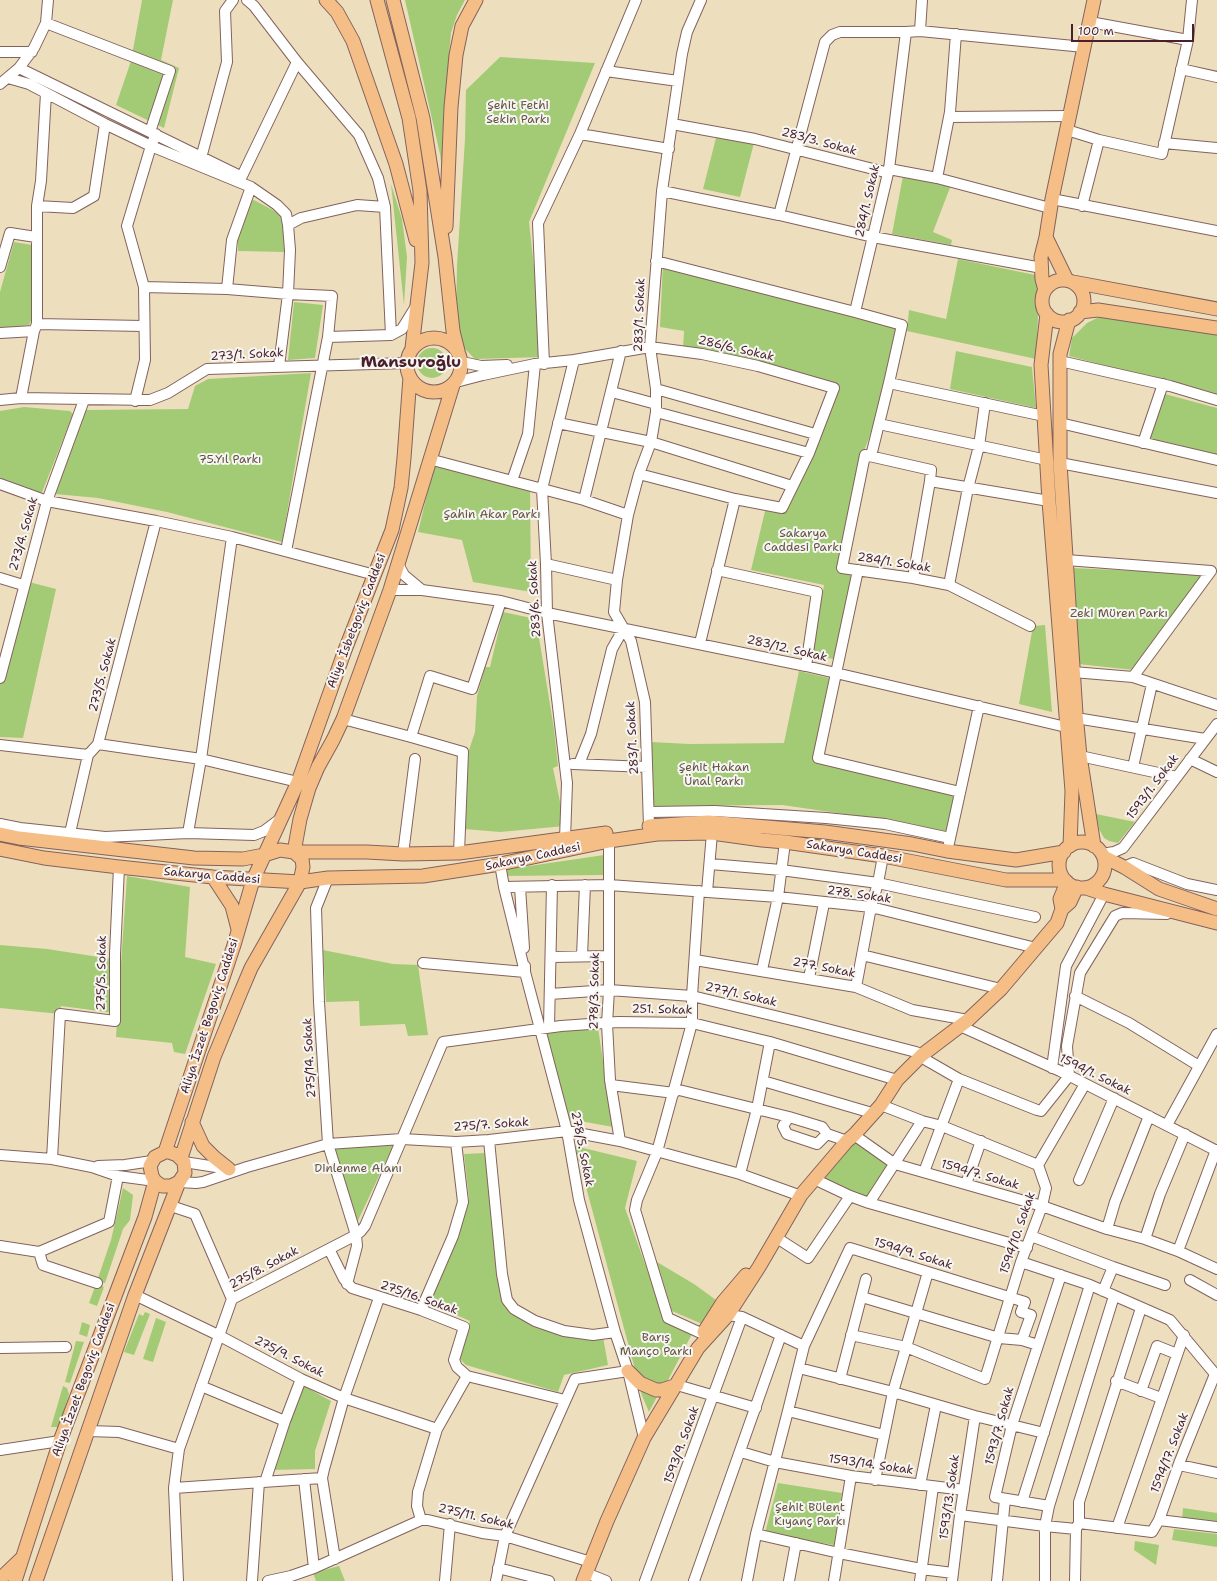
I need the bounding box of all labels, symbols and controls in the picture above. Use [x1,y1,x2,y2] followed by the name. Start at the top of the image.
[1073,16,1196,42] scale bar
[1078,23,1114,39] text: 100 m
[486,99,550,127] park label: Şehit Fethi Sekin Parkı
[780,125,858,159] street label: 283/3. Sokak
[853,163,883,239] street label: 284/1. Sokak
[632,278,648,352] street label: 283/1. Sokak
[697,333,775,365] street label: 286/6. Sokak
[210,346,284,364] street label: 273/1. Sokak
[361,353,461,373] district label: Mansuroğlu
[199,453,261,467] park label: 75.Yıl Parkı
[7,495,41,573] street label: 273/4. Sokak
[443,508,541,522] park label: Şahin Akar Parkı
[764,527,842,555] park label: Sakarya Caddesi Parkı
[856,550,932,576] street label: 284/1. Sokak
[325,552,389,690] street label: Aliye İsbetgoviç Caddesi
[526,560,544,638] street label: 283/6. Sokak
[1070,607,1168,621] park label: Zeki Müren Parkı
[745,633,829,665] street label: 283/12. Sokak
[86,636,120,714] street label: 273/5. Sokak
[624,701,642,775] street label: 283/1. Sokak
[1124,752,1182,822] street label: 1593/1. Sokak
[679,761,749,789] park label: Şehit Hakan Ünal Parkı
[805,837,903,867] street label: Sakarya Caddesi
[484,840,582,874] street label: Sakarya Caddesi
[163,865,261,887] street label: Sakarya Caddesi
[826,883,892,907] street label: 278. Sokak
[94,935,110,1011] street label: 275/5. Sokak
[178,936,242,1096] street label: Aliya İzzet Begoviç Caddesi
[587,952,603,1030] street label: 278/3. Sokak
[791,955,857,981] street label: 277. Sokak
[704,980,778,1010] street label: 277/1. Sokak
[631,1002,693,1018] street label: 251. Sokak
[301,1017,319,1099] street label: 275/14. Sokak
[1057,1051,1133,1099] street label: 1594/1. Sokak
[568,1110,596,1188] street label: 278/5. Sokak
[453,1115,529,1135] street label: 275/7. Sokak
[939,1157,1021,1193] street label: 1594/7. Sokak
[314,1162,402,1176] park label: Dinlenme Alanı
[997,1190,1039,1276] street label: 1594/10. Sokak
[872,1235,954,1273] street label: 1594/9. Sokak
[227,1244,301,1292] street label: 275/8. Sokak
[378,1278,460,1318] street label: 275/16. Sokak
[49,1301,119,1459] street label: Aliya İzzet Begoviç Caddesi
[620,1331,692,1359] park label: Barış Manço Parkı
[252,1333,326,1381] street label: 275/9. Sokak
[983,1385,1017,1467] street label: 1593/7. Sokak
[661,1404,703,1486] street label: 1593/9. Sokak
[1148,1411,1192,1495] street label: 1594/17. Sokak
[828,1452,914,1478] street label: 1593/14. Sokak
[937,1454,963,1540] street label: 1593/13. Sokak
[437,1501,515,1533] street label: 275/11. Sokak
[774,1501,846,1529] park label: Şehit Bülent Kıyanç Parkı

